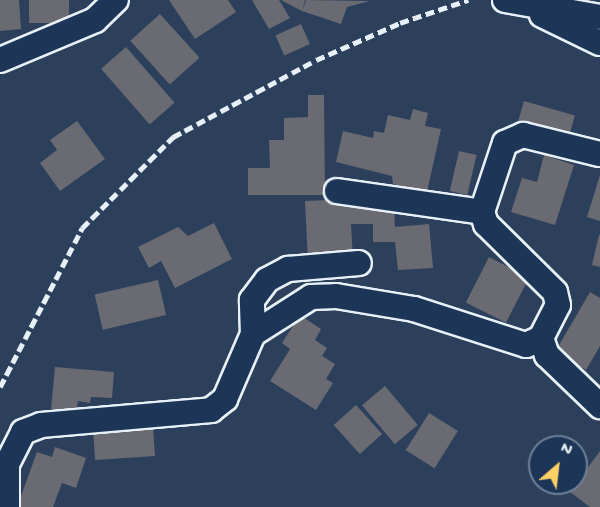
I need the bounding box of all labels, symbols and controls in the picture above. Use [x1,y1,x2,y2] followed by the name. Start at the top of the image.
[528,435,588,495] north arrow
[557,440,575,461] text: N

